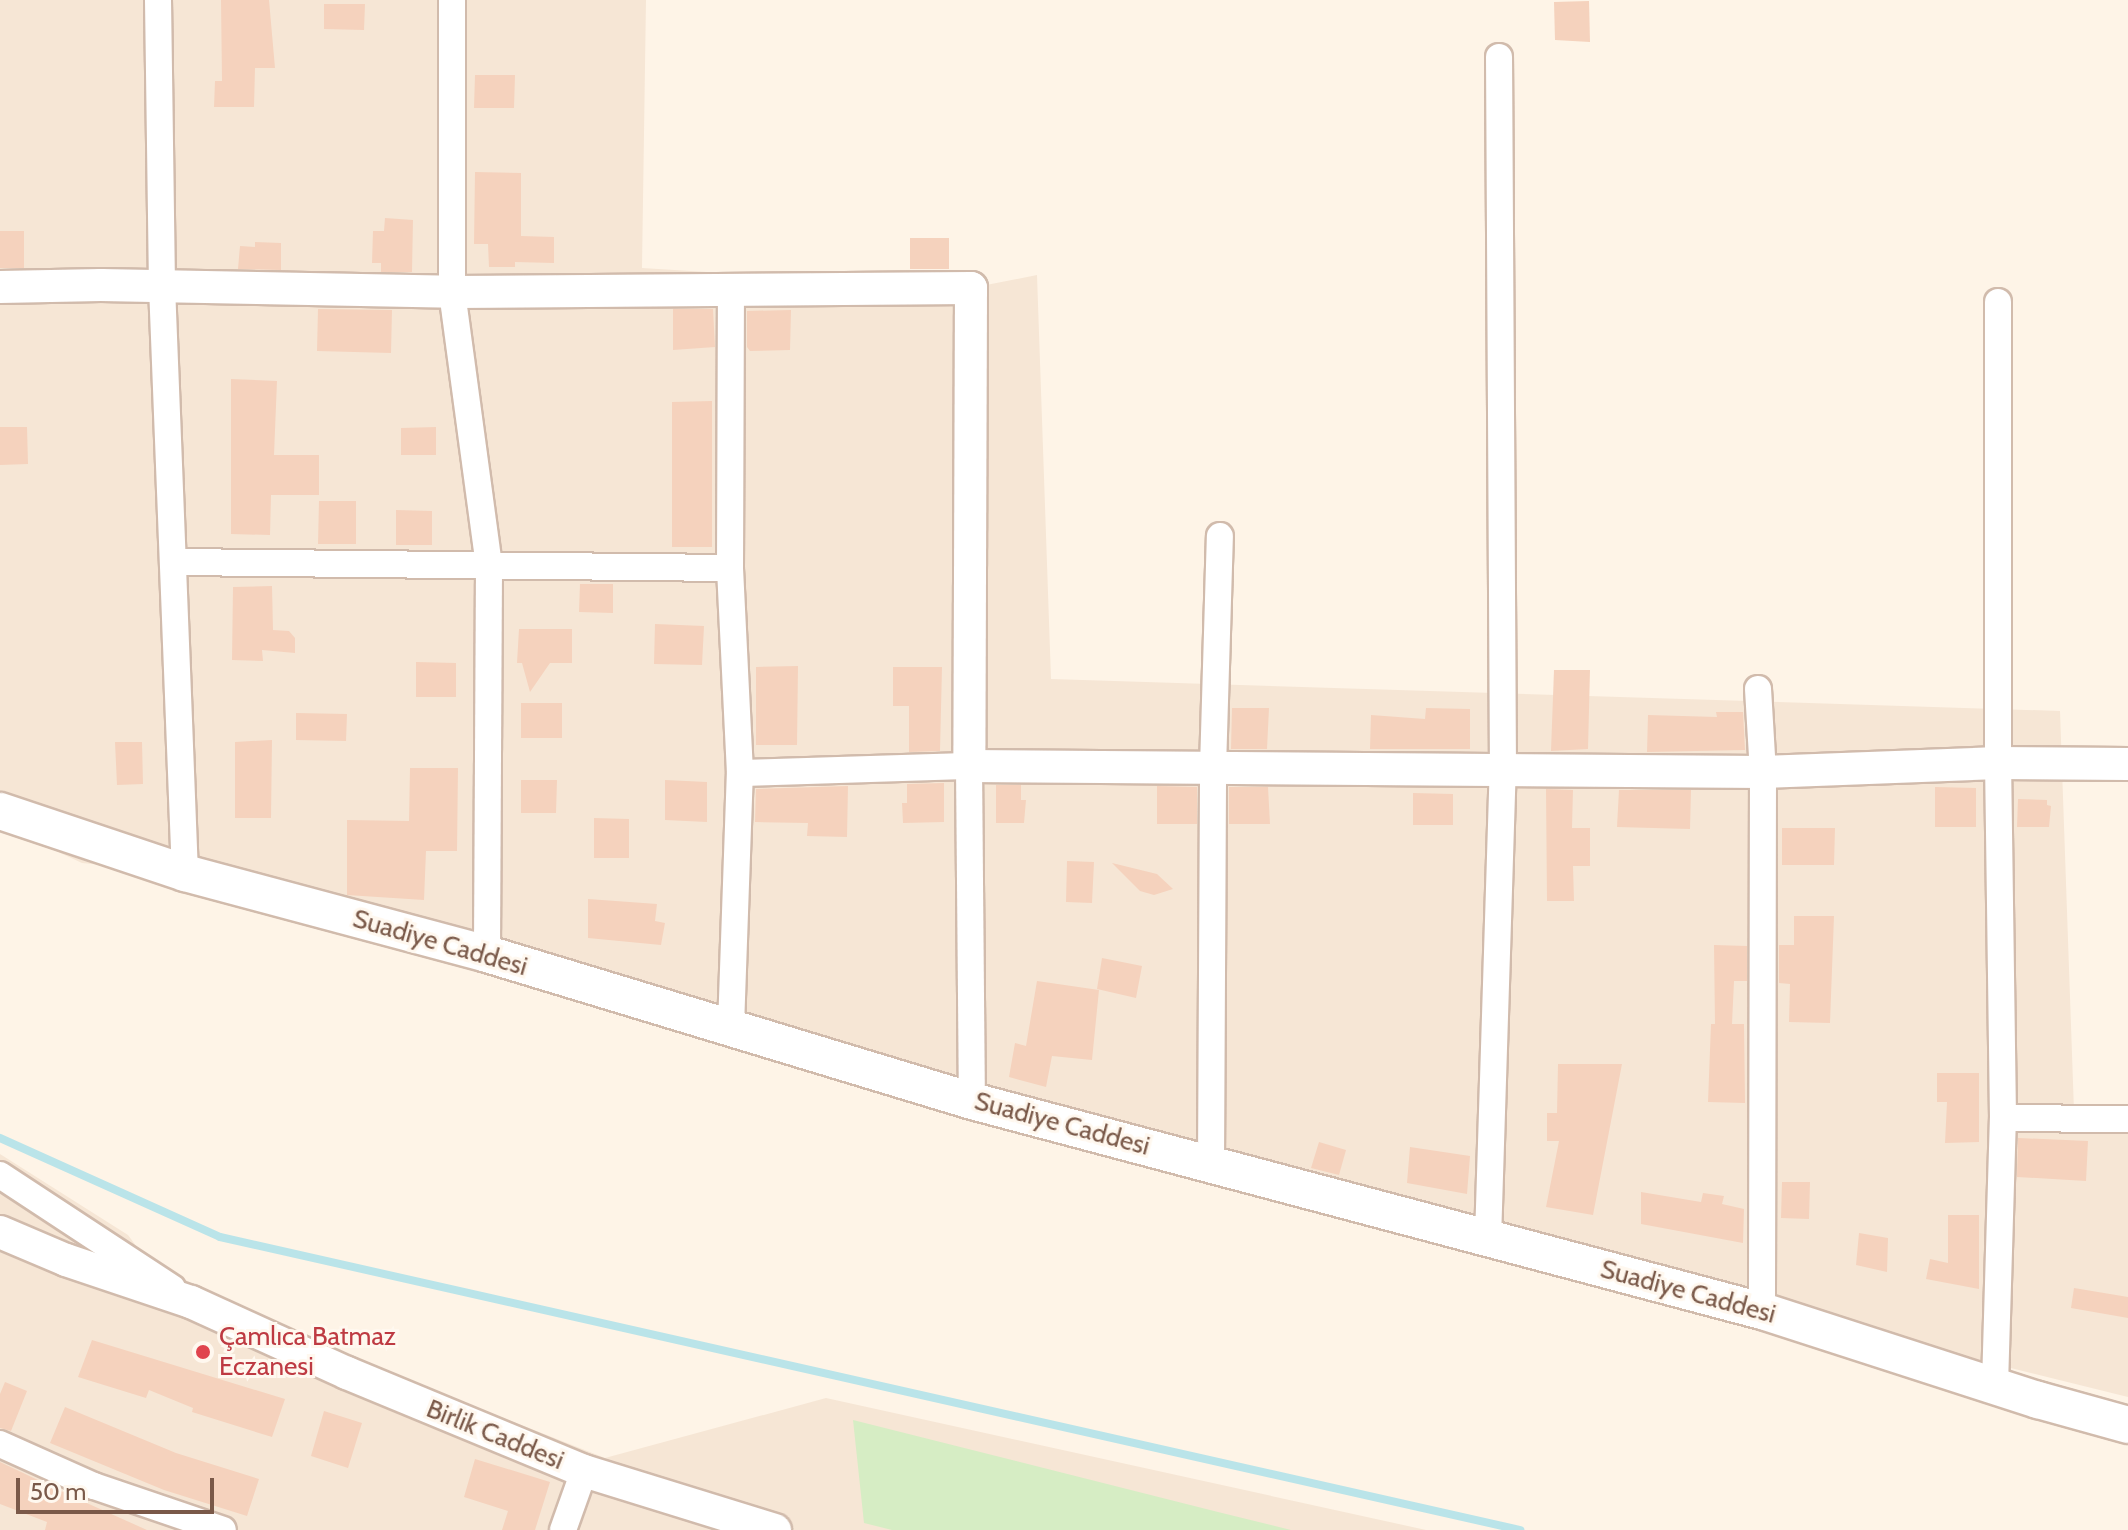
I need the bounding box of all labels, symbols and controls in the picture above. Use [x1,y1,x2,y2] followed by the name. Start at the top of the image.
[349,903,531,983] street label: Suadiye Caddesi
[971,1086,1153,1162] street label: Suadiye Caddesi
[1597,1254,1779,1330] street label: Suadiye Caddesi
[219,1321,396,1382] place label: Çamlıca Batmaz Eczanesi
[194,1343,212,1361] marker: Çamlıca Batmaz Eczanesi
[422,1393,568,1477] street label: Birlik Caddesi
[20,1462,218,1512] scale bar
[30,1477,86,1506] text: 50 m

